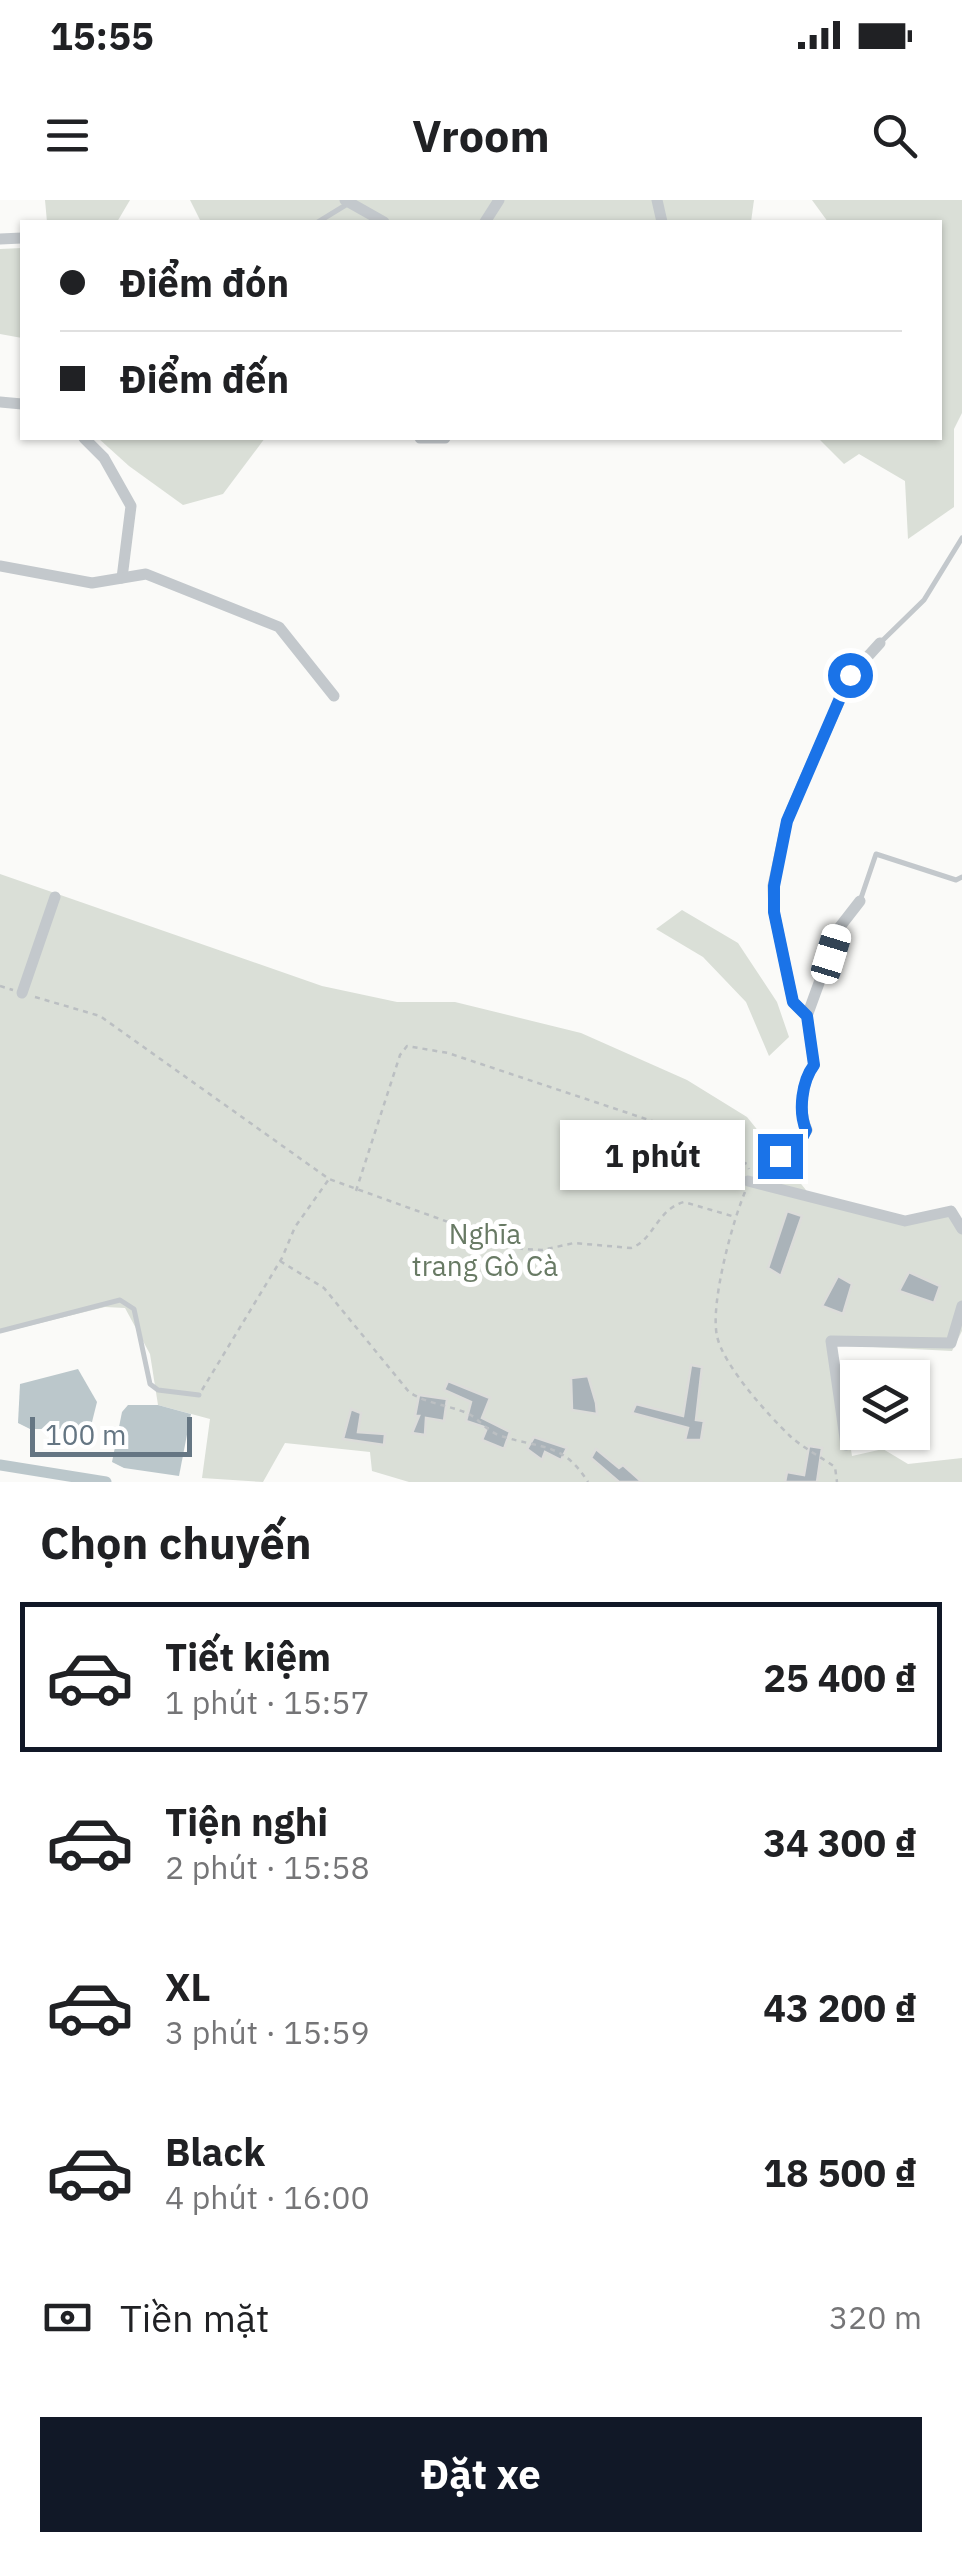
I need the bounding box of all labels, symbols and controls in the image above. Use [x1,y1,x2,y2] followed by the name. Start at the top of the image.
[50,11,154,60] text: 15:55
[412,106,550,164] text: Vroom
[40,108,95,163] icon: menu
[867,108,922,163] icon: search
[120,258,289,307] text: Điểm đón
[120,354,289,403] text: Điểm đến
[828,653,873,698] route start
[808,921,854,987] car
[560,1121,745,1191] callout: 1 phút
[604,1134,701,1176] text: 1 phút
[758,1134,803,1179] route end
[412,1215,558,1284] park label: Nghĩa trang Gò Cà
[840,1360,930,1450] map controls
[840,1360,930,1450] button: layers
[30,1412,192,1456] scale bar
[45,1416,126,1453] text: 100 m
[40,1513,312,1571] text: Chọn chuyến
[45,1632,135,1722] icon: car
[165,1632,331,1681] text: Tiết kiệm
[763,1653,917,1702] text: 25 400 ₫
[165,1681,370,1723] text: 1 phút · 15:57
[45,1797,135,1887] icon: car
[165,1797,328,1846] text: Tiện nghi
[763,1818,917,1867] text: 34 300 ₫
[165,1846,370,1888] text: 2 phút · 15:58
[45,1962,135,2052] icon: car
[165,1962,211,2011] text: XL
[763,1983,917,2032] text: 43 200 ₫
[165,2011,370,2053] text: 3 phút · 15:59
[45,2127,135,2217] icon: car
[165,2127,265,2176] text: Black
[763,2148,917,2197] text: 18 500 ₫
[165,2176,370,2218] text: 4 phút · 16:00
[40,2290,95,2345] icon: cash
[120,2293,269,2342] text: Tiền mặt
[829,2296,922,2338] text: 320 m
[40,2417,922,2532] button: Đặt xe

